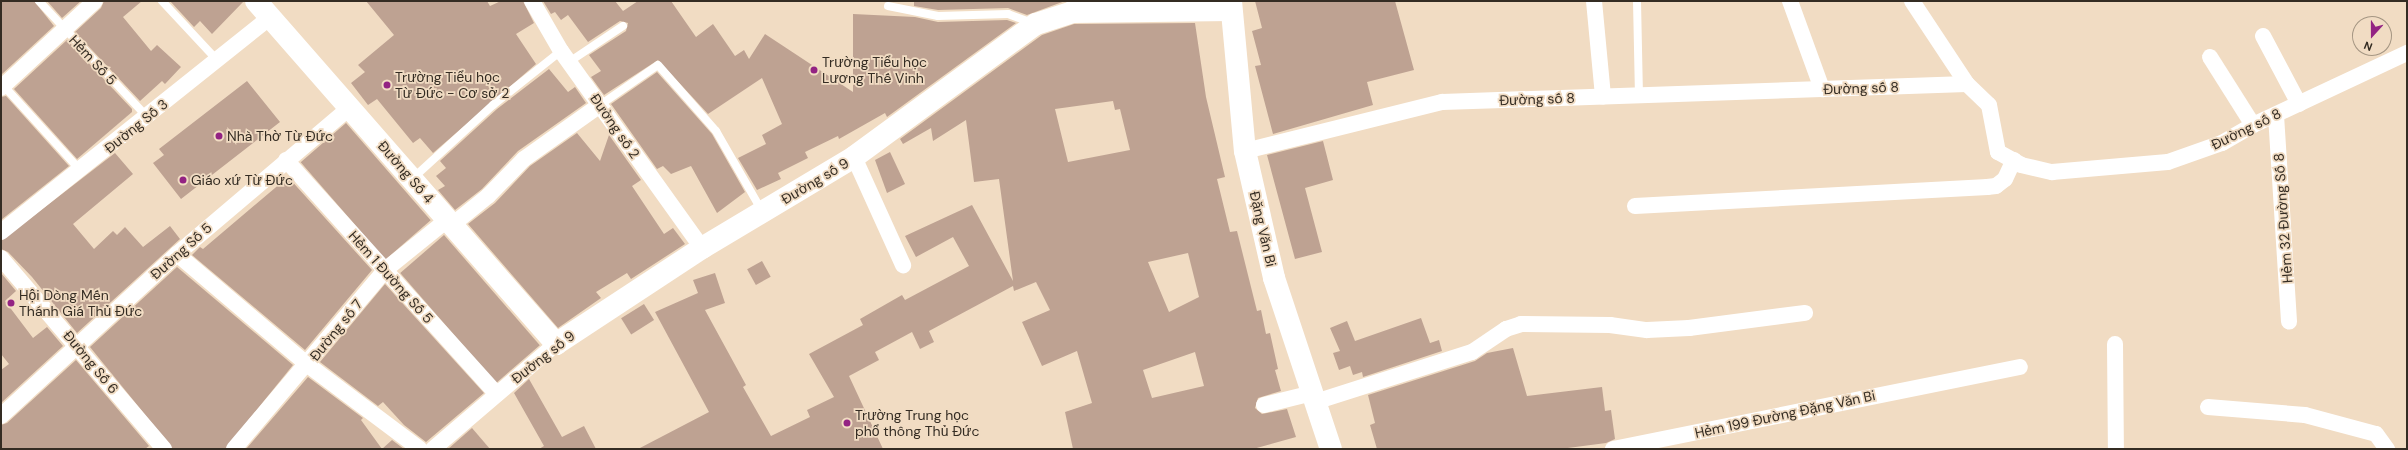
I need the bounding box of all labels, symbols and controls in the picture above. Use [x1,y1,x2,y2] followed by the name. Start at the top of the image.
[2352,16,2392,56] north arrow
[66,32,120,88] street label: Hẻm Số 5
[2362,38,2374,54] text: N
[822,54,927,86] place label: Trường Tiểu học Lương Thế Vinh
[809,65,819,75] marker: Trường Tiểu học Lương Thế Vinh
[395,69,509,102] place label: Trường Tiểu học Từ Đức - Cơ sở 2
[1823,78,1899,98] street label: Đường số 8
[382,80,392,90] marker: Trường Tiểu học Từ Đức - Cơ sở 2
[1499,89,1575,109] street label: Đường số 8
[587,90,643,162] street label: Đường số 2
[101,95,171,157] street label: Đường Số 3
[2208,105,2284,153] street label: Đường số 8
[227,128,333,144] place label: Nhà Thờ Từ Đức
[214,131,224,141] marker: Nhà Thờ Từ Đức
[375,138,437,206] street label: Đường Số 4
[2270,152,2296,284] street label: Hẻm 32 Đường Số 8
[778,154,852,208] street label: Đường số 9
[191,172,293,188] place label: Giáo xứ Từ Đức
[178,175,188,185] marker: Giáo xứ Từ Đức
[1246,190,1280,268] street label: Đặng Văn Bi
[147,219,215,283] street label: Đường Số 5
[345,227,437,327] street label: Hẻm 1 Đường Số 5
[19,287,142,320] place label: Hội Dòng Mến Thánh Giá Thủ Đức
[306,296,366,364] street label: Đường số 7
[6,298,16,308] marker: Hội Dòng Mến Thánh Giá Thủ Đức
[60,327,122,397] street label: Đường Số 6
[508,327,578,387] street label: Đường số 9
[1693,387,1877,441] street label: Hẻm 199 Đường Đặng Văn Bi
[855,407,979,440] place label: Trường Trung học phổ thông Thủ Đức
[842,418,852,428] marker: Trường Trung học phổ thông Thủ Đức

